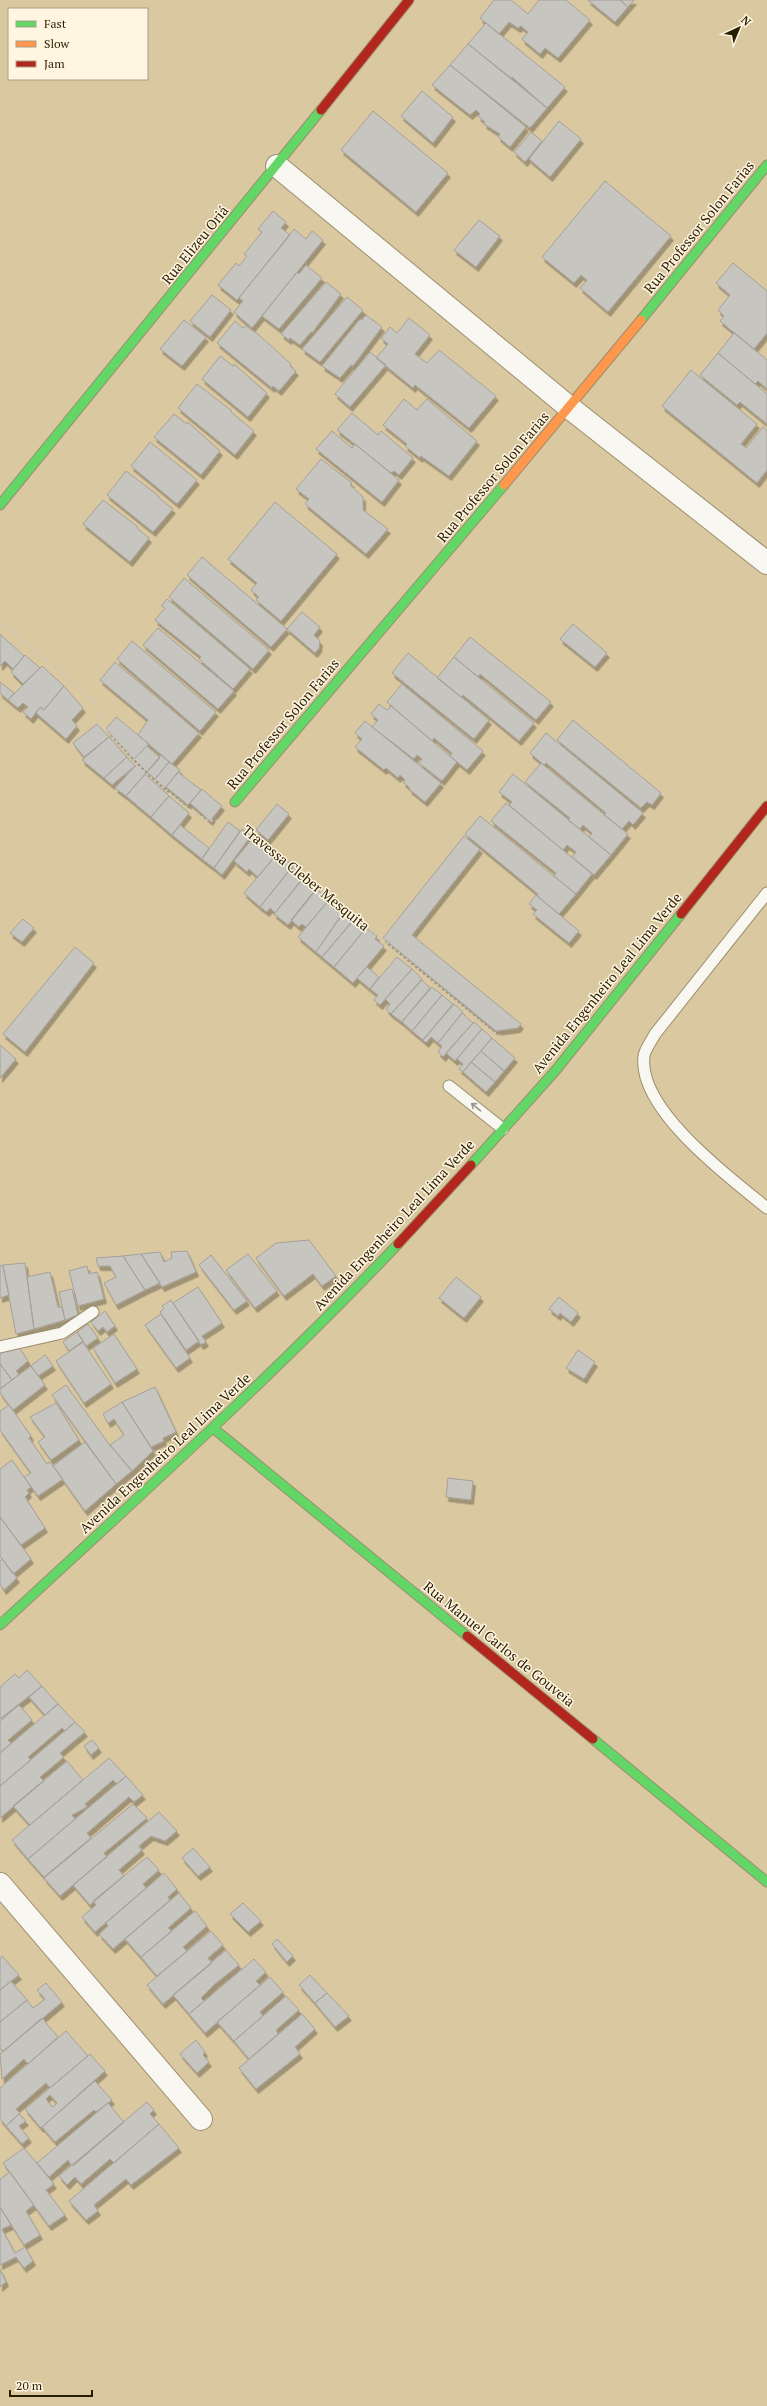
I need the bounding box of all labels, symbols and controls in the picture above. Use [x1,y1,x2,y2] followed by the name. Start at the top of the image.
[8,8,148,80] legend
[719,8,759,48] north arrow
[738,13,754,29] text: N
[44,16,67,31] text: Fast
[44,36,70,51] text: Slow
[44,56,65,71] text: Jam
[639,156,758,297] street label: Rua Professor Solon Farias
[157,201,232,288] street label: Rua Elizeu Oriá
[432,407,553,546] street label: Rua Professor Solon Farias
[222,654,343,793] street label: Rua Professor Solon Farias
[239,820,374,935] street label: Travessa Cleber Mesquita
[528,888,686,1077] street label: Avenida Engenheiro Leal Lima Verde
[471,1103,481,1112] one-way arrow
[309,1135,478,1314] street label: Avenida Engenheiro Leal Lima Verde
[75,1368,254,1537] street label: Avenida Engenheiro Leal Lima Verde
[420,1577,579,1711] street label: Rua Manuel Carlos de Gouveia
[10,2372,92,2398] scale bar
[16,2378,43,2393] text: 20 m

